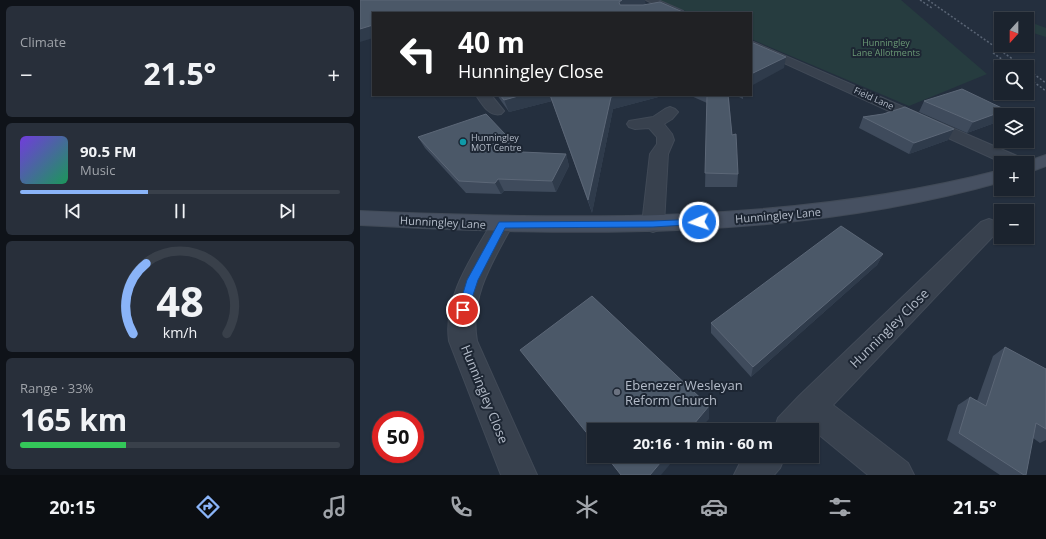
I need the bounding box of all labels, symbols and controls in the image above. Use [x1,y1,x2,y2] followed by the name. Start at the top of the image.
[994,12,1034,52] north arrow
[994,12,1034,244] map controls
[458,23,525,61] text: 40 m
[392,28,444,80] icon: left
[20,33,66,51] text: Climate
[852,36,920,59] park label: Hunningley Lane Allotments
[144,53,216,94] text: 21.5°
[20,59,33,89] text: −
[327,59,340,89] text: +
[458,59,604,83] text: Hunningley Close
[994,60,1034,100] button: search
[852,83,896,113] street label: Field Lane
[994,108,1034,148] button: layers
[471,131,522,154] place label: Hunningley MOT Centre
[458,137,468,147] marker: Hunningley MOT Centre
[80,141,136,161] text: 90.5 FM
[994,156,1034,196] button: +
[80,161,115,179] text: Music
[62,200,84,222] icon: previous
[169,200,191,222] icon: pause
[276,200,298,222] icon: next
[678,201,720,243] position arrow
[735,204,821,226] street label: Hunningley Lane
[994,204,1034,244] button: −
[400,212,486,232] street label: Hunningley Lane
[156,273,204,329] text: 48
[845,284,933,372] street label: Hunningley Close
[446,293,480,327] pin
[452,299,474,321] icon: arrive
[163,323,197,342] text: km/h
[457,342,513,446] street label: Hunningley Close
[625,376,743,409] place label: Ebenezer Wesleyan Reform Church
[20,379,93,397] text: Range · 33%
[612,387,622,397] marker: Ebenezer Wesleyan Reform Church
[20,399,127,440] text: 165 km
[372,411,424,463] speed limit sign: 50
[633,433,773,453] text: 20:16 · 1 min · 60 m
[194,493,222,521] icon: directions
[321,493,349,521] icon: music
[447,493,475,521] icon: phone
[573,493,601,521] icon: climate
[700,493,728,521] icon: car
[826,493,854,521] icon: filters
[49,495,96,519] text: 20:15
[953,495,997,519] text: 21.5°

